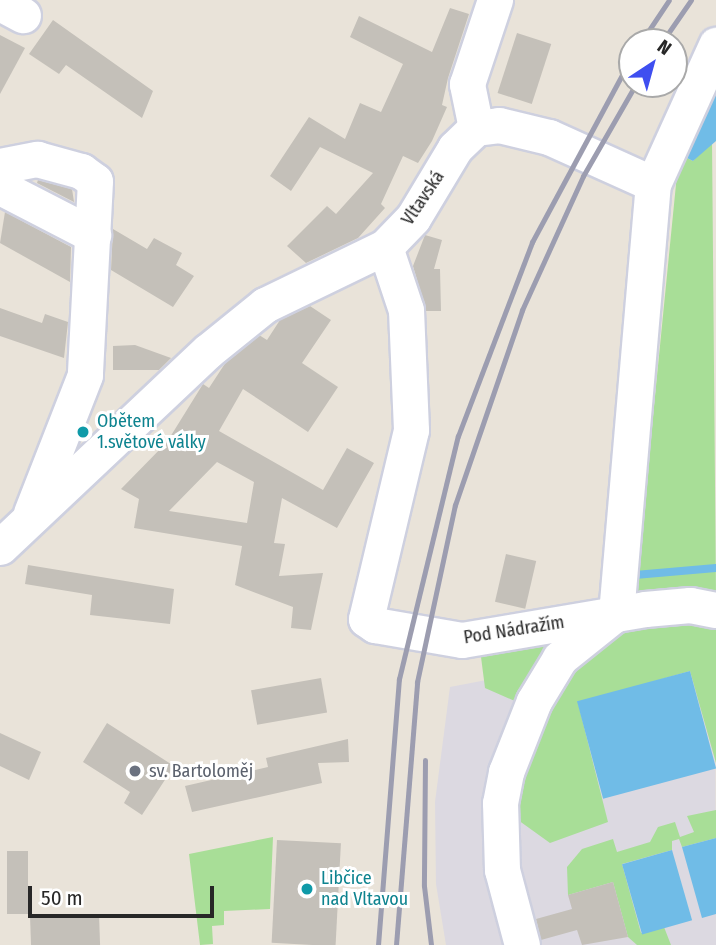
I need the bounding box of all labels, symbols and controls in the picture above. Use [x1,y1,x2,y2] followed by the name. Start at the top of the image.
[618,28,688,98] north arrow
[653,35,676,60] text: N
[397,167,449,229] street label: Vltavská
[97,411,206,453] place label: Obětem 1.světové války
[75,424,91,440] marker: Obětem 1.světové války
[462,611,566,649] street label: Pod Nádražím
[149,760,253,782] place label: sv. Bartoloměj
[127,763,143,779] marker: sv. Bartoloměj
[321,868,408,910] place label: Libčice nad Vltavou
[32,872,217,916] scale bar
[299,881,315,897] marker: Libčice nad Vltavou
[41,885,83,911] text: 50 m

